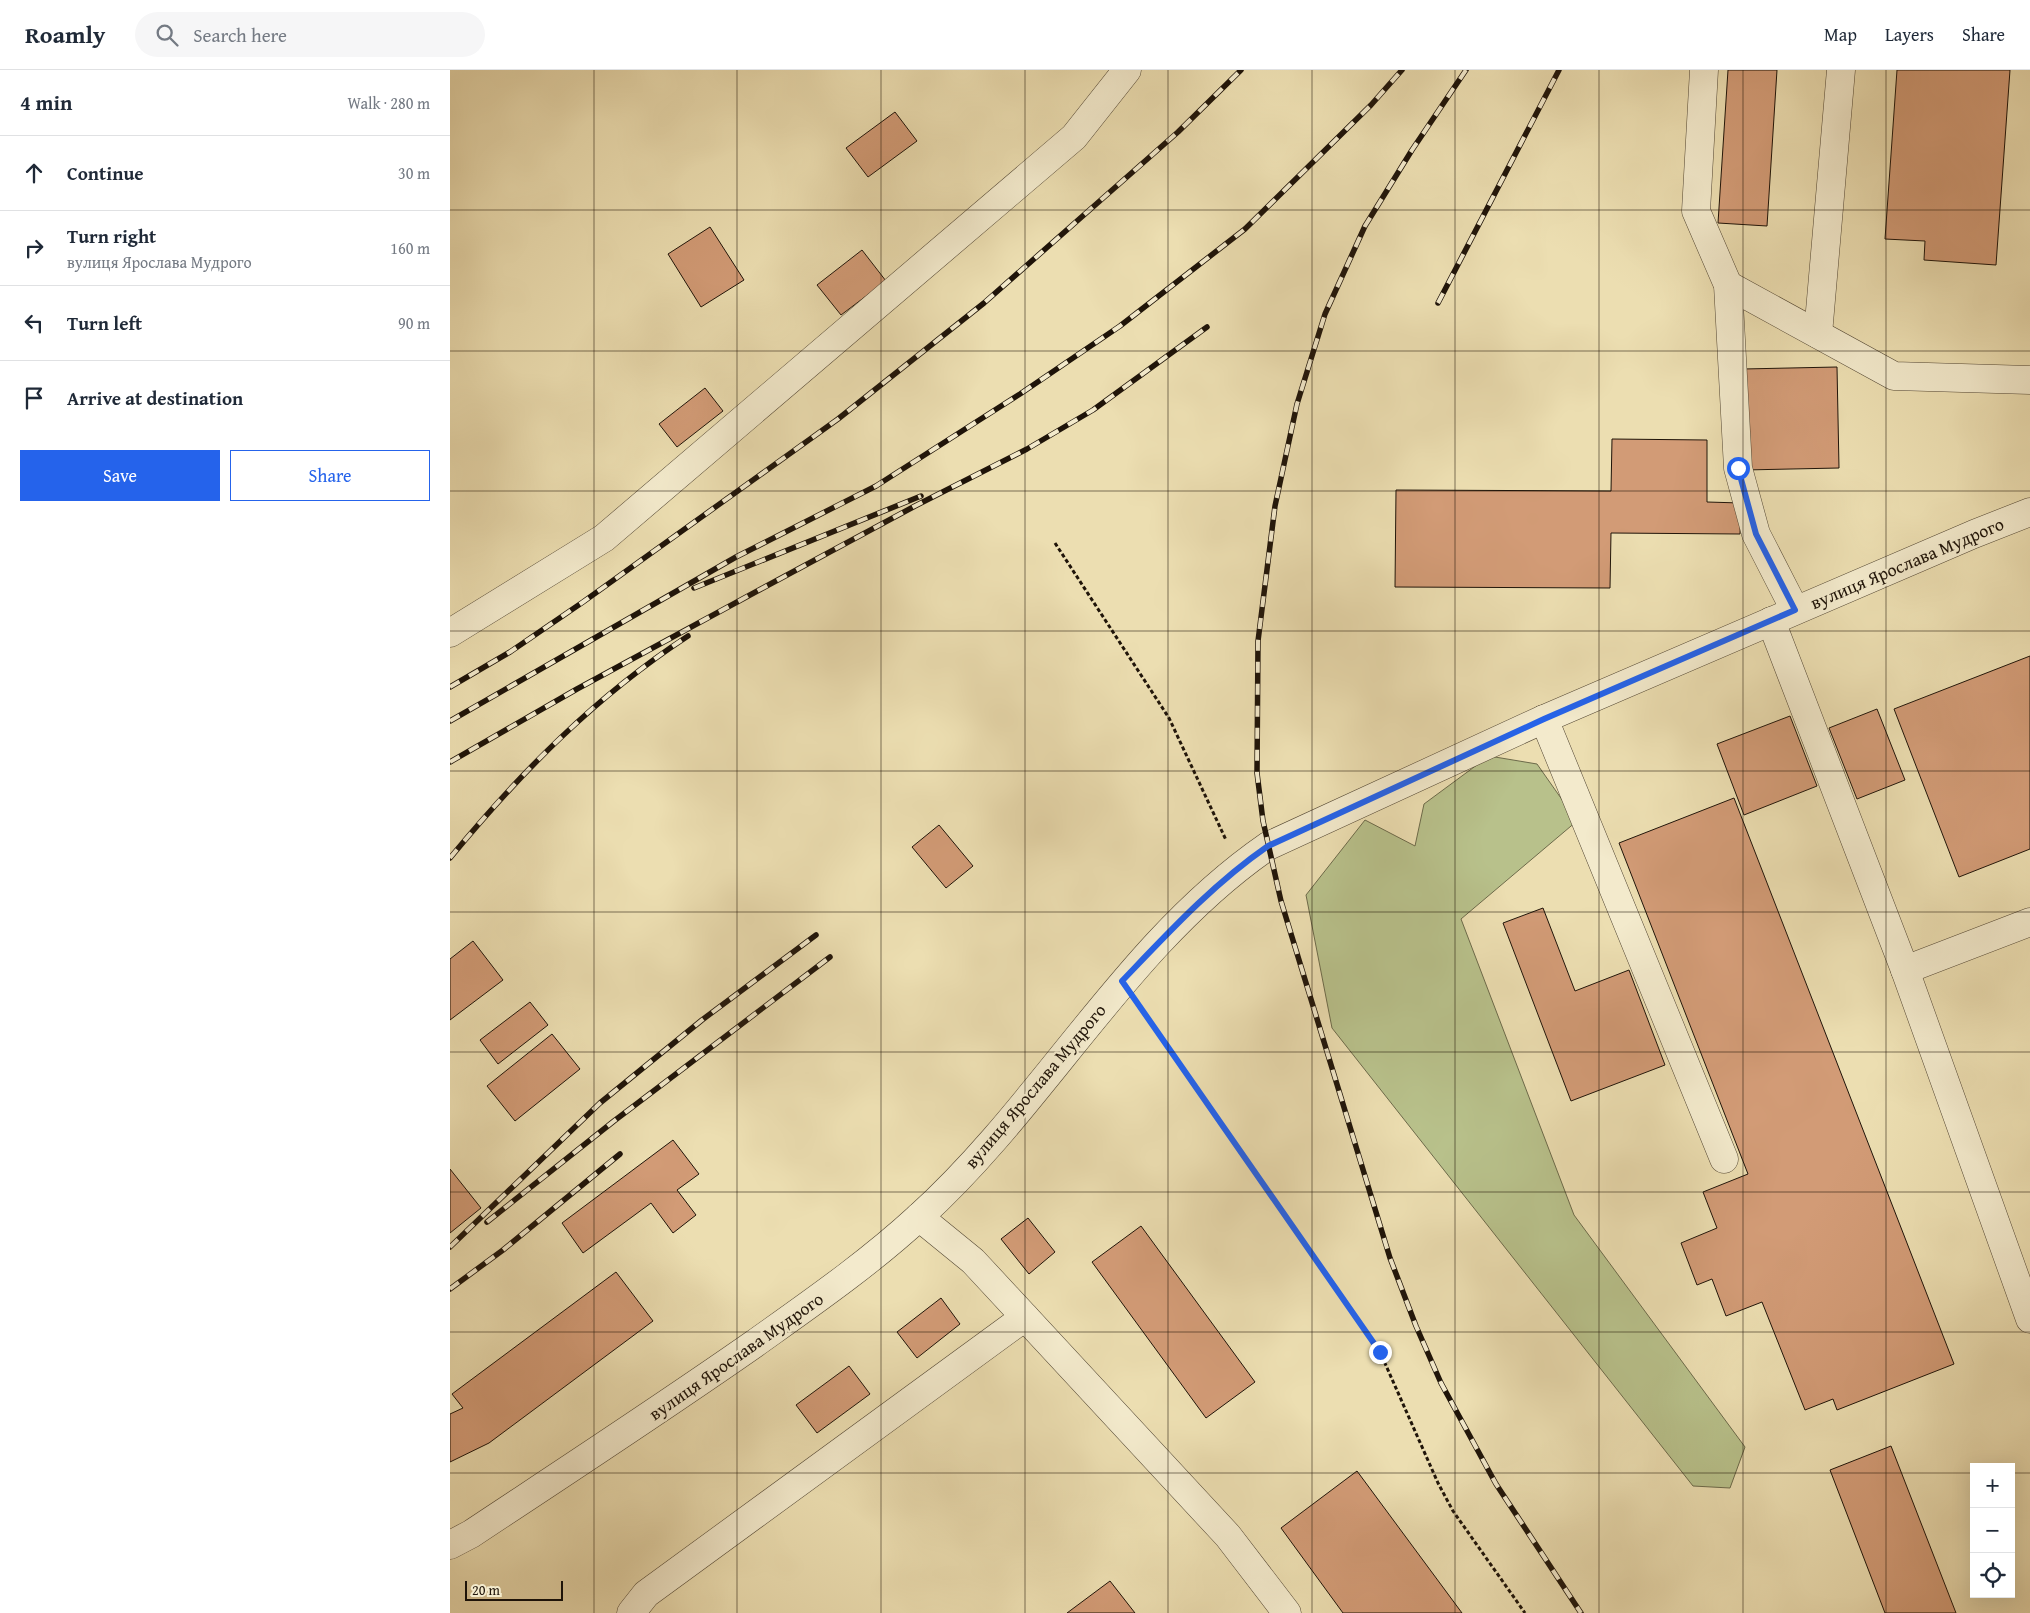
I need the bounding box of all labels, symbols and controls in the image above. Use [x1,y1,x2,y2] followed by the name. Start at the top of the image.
[135,12,485,57] search box
[25,17,105,52] text: Roamly
[153,21,181,49] icon: search
[193,21,287,49] text: Search here
[1824,21,1857,48] text: Map
[1885,21,1934,48] text: Layers
[1962,21,2005,48] text: Share
[20,87,72,118] text: 4 min
[347,91,430,115] text: Walk · 280 m
[20,159,48,187] icon: ahead
[67,159,144,187] text: Continue
[398,161,430,185] text: 30 m
[67,222,156,250] text: Turn right
[20,234,48,262] icon: right
[390,236,430,260] text: 160 m
[67,250,252,274] text: вулиця Ярослава Мудрого
[20,309,48,337] icon: left
[67,309,142,337] text: Turn left
[398,311,430,335] text: 90 m
[20,384,48,412] icon: arrive
[67,384,243,412] text: Arrive at destination
[20,450,220,501] button: Save
[230,450,430,501] button: Share
[1727,457,1750,480] route start
[1806,510,2008,616] street label: вулиця Ярослава Мудрого
[958,998,1112,1174] street label: вулиця Ярослава Мудрого
[643,1285,829,1427] street label: вулиця Ярослава Мудрого
[1369,1341,1392,1364] route end
[1970,1463,2015,1598] map controls
[1970,1463,2015,1508] button: +
[1970,1508,2015,1553] button: −
[1970,1553,2015,1598] button: locate
[465,1578,562,1601] scale bar
[472,1580,500,1600] text: 20 m

